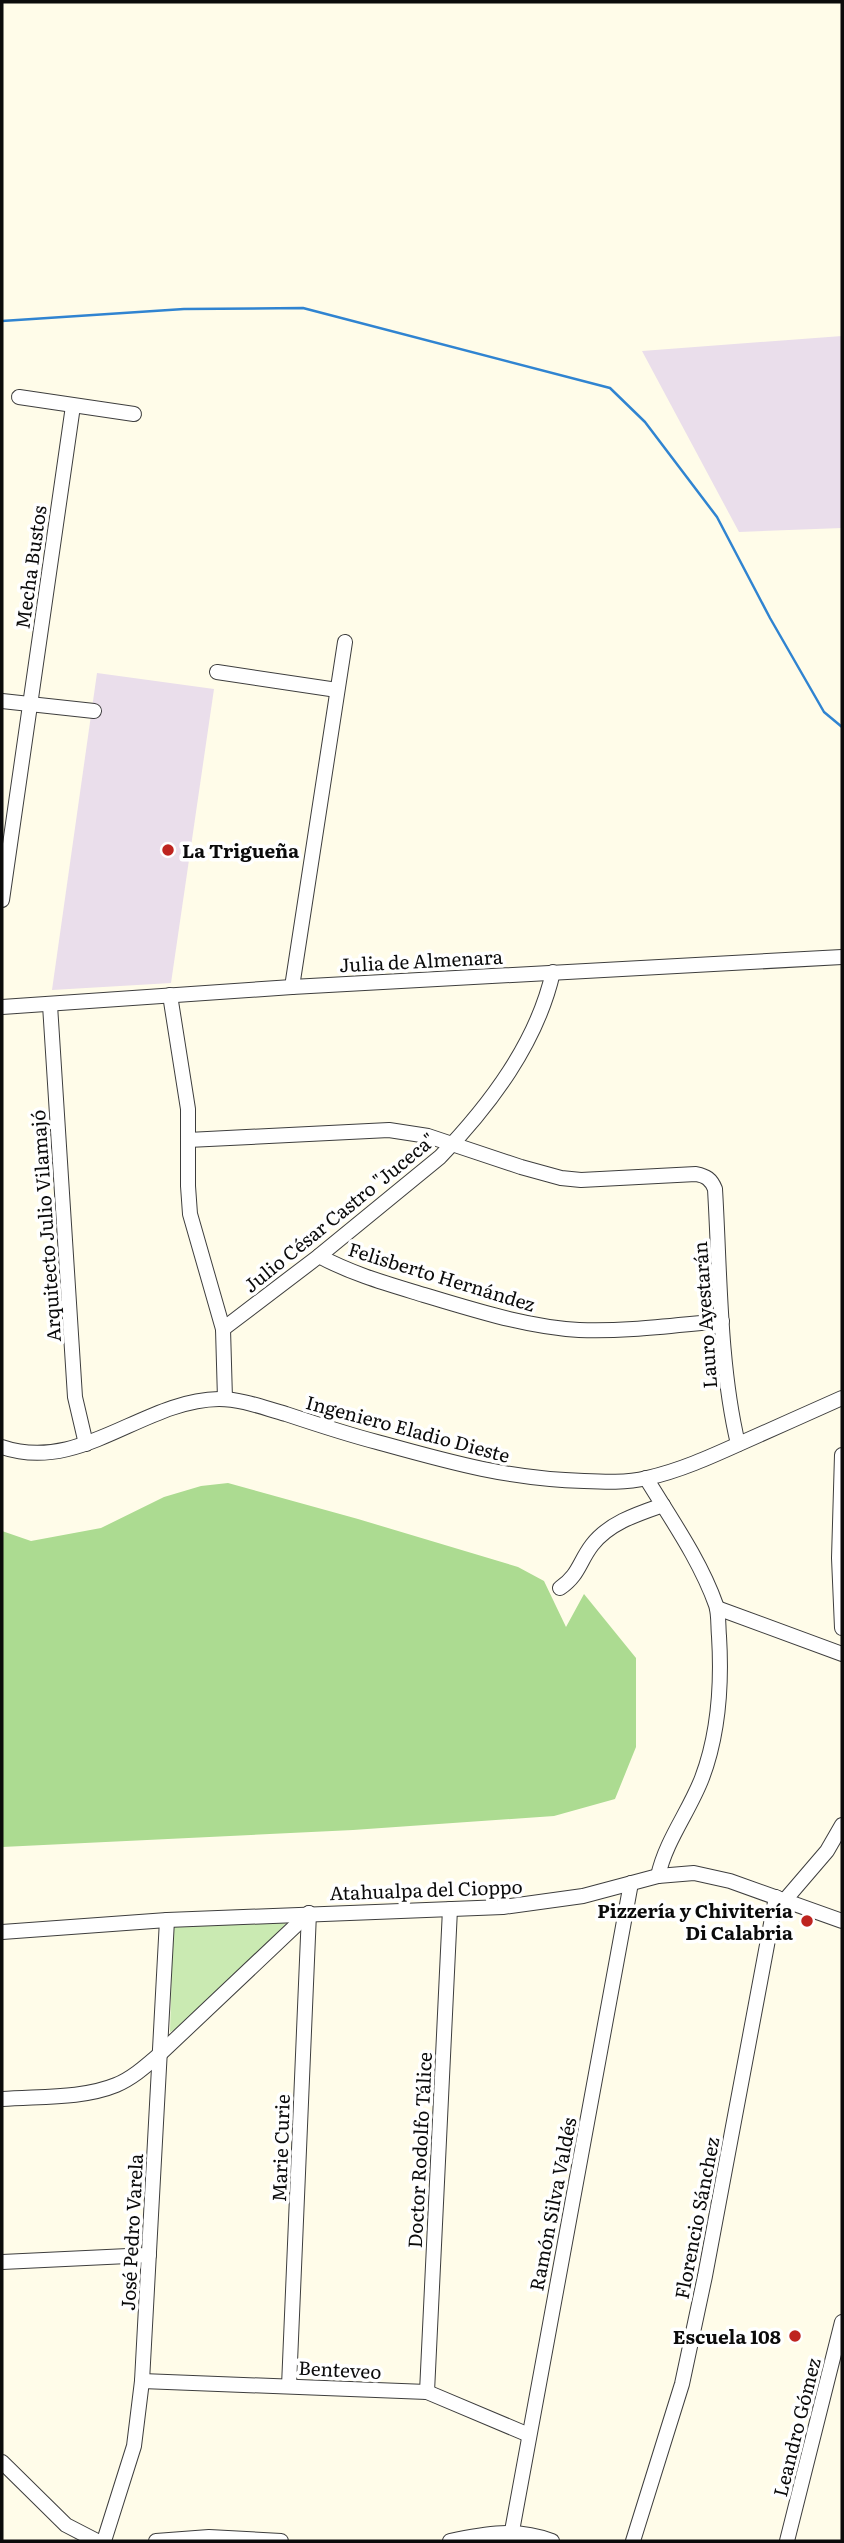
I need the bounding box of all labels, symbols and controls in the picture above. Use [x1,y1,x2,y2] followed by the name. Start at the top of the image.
[7,503,53,631] street label: Mecha Bustos
[182,836,299,864] place label: La Trigueña
[160,842,176,858] marker: La Trigueña
[338,942,504,978] street label: Julia de Almenara
[23,1109,67,1343] street label: Arquitecto Julio Vilamajó
[237,1126,441,1298] street label: Julio César Castro "Juceca"
[345,1234,539,1318] street label: Felisberto Hernández
[685,1240,723,1390] street label: Lauro Ayestarán
[303,1387,513,1469] street label: Ingeniero Eladio Dieste
[329,1872,523,1906] street label: Atahualpa del Cioppo
[597,1896,793,1946] place label: Pizzería y Chivitería Di Calabria
[799,1913,815,1929] marker: Pizzería y Chivitería Di Calabria
[400,2051,438,2249] street label: Doctor Rodolfo Tálice
[264,2093,296,2202] street label: Marie Curie
[521,2114,583,2293] street label: Ramón Silva Valdés
[667,2135,725,2301] street label: Florencio Sánchez
[113,2152,149,2311] street label: José Pedro Varela
[673,2322,781,2350] place label: Escuela 108
[787,2328,803,2344] marker: Escuela 108
[298,2353,382,2385] street label: Benteveo
[765,2355,827,2499] street label: Leandro Gómez

